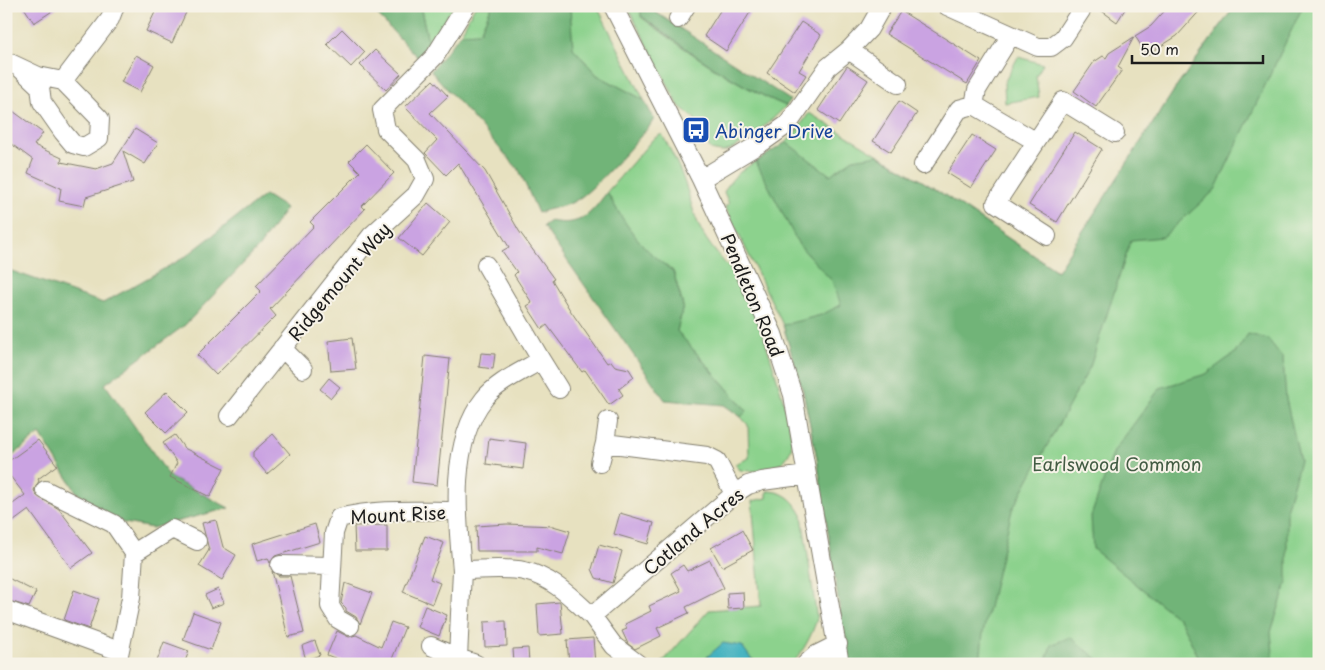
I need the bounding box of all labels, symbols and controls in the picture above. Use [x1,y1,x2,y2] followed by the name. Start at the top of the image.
[1132,32,1264,64] scale bar
[1140,37,1179,60] text: 50 m
[681,115,711,145] bus stop icon: Abinger Drive
[715,117,833,144] place label: Abinger Drive
[281,216,397,346] street label: Ridgemount Way
[715,229,791,361] street label: Pendleton Road
[1032,450,1202,477] park label: Earlswood Common
[637,481,749,581] street label: Cotland Acres
[349,498,447,530] street label: Mount Rise

